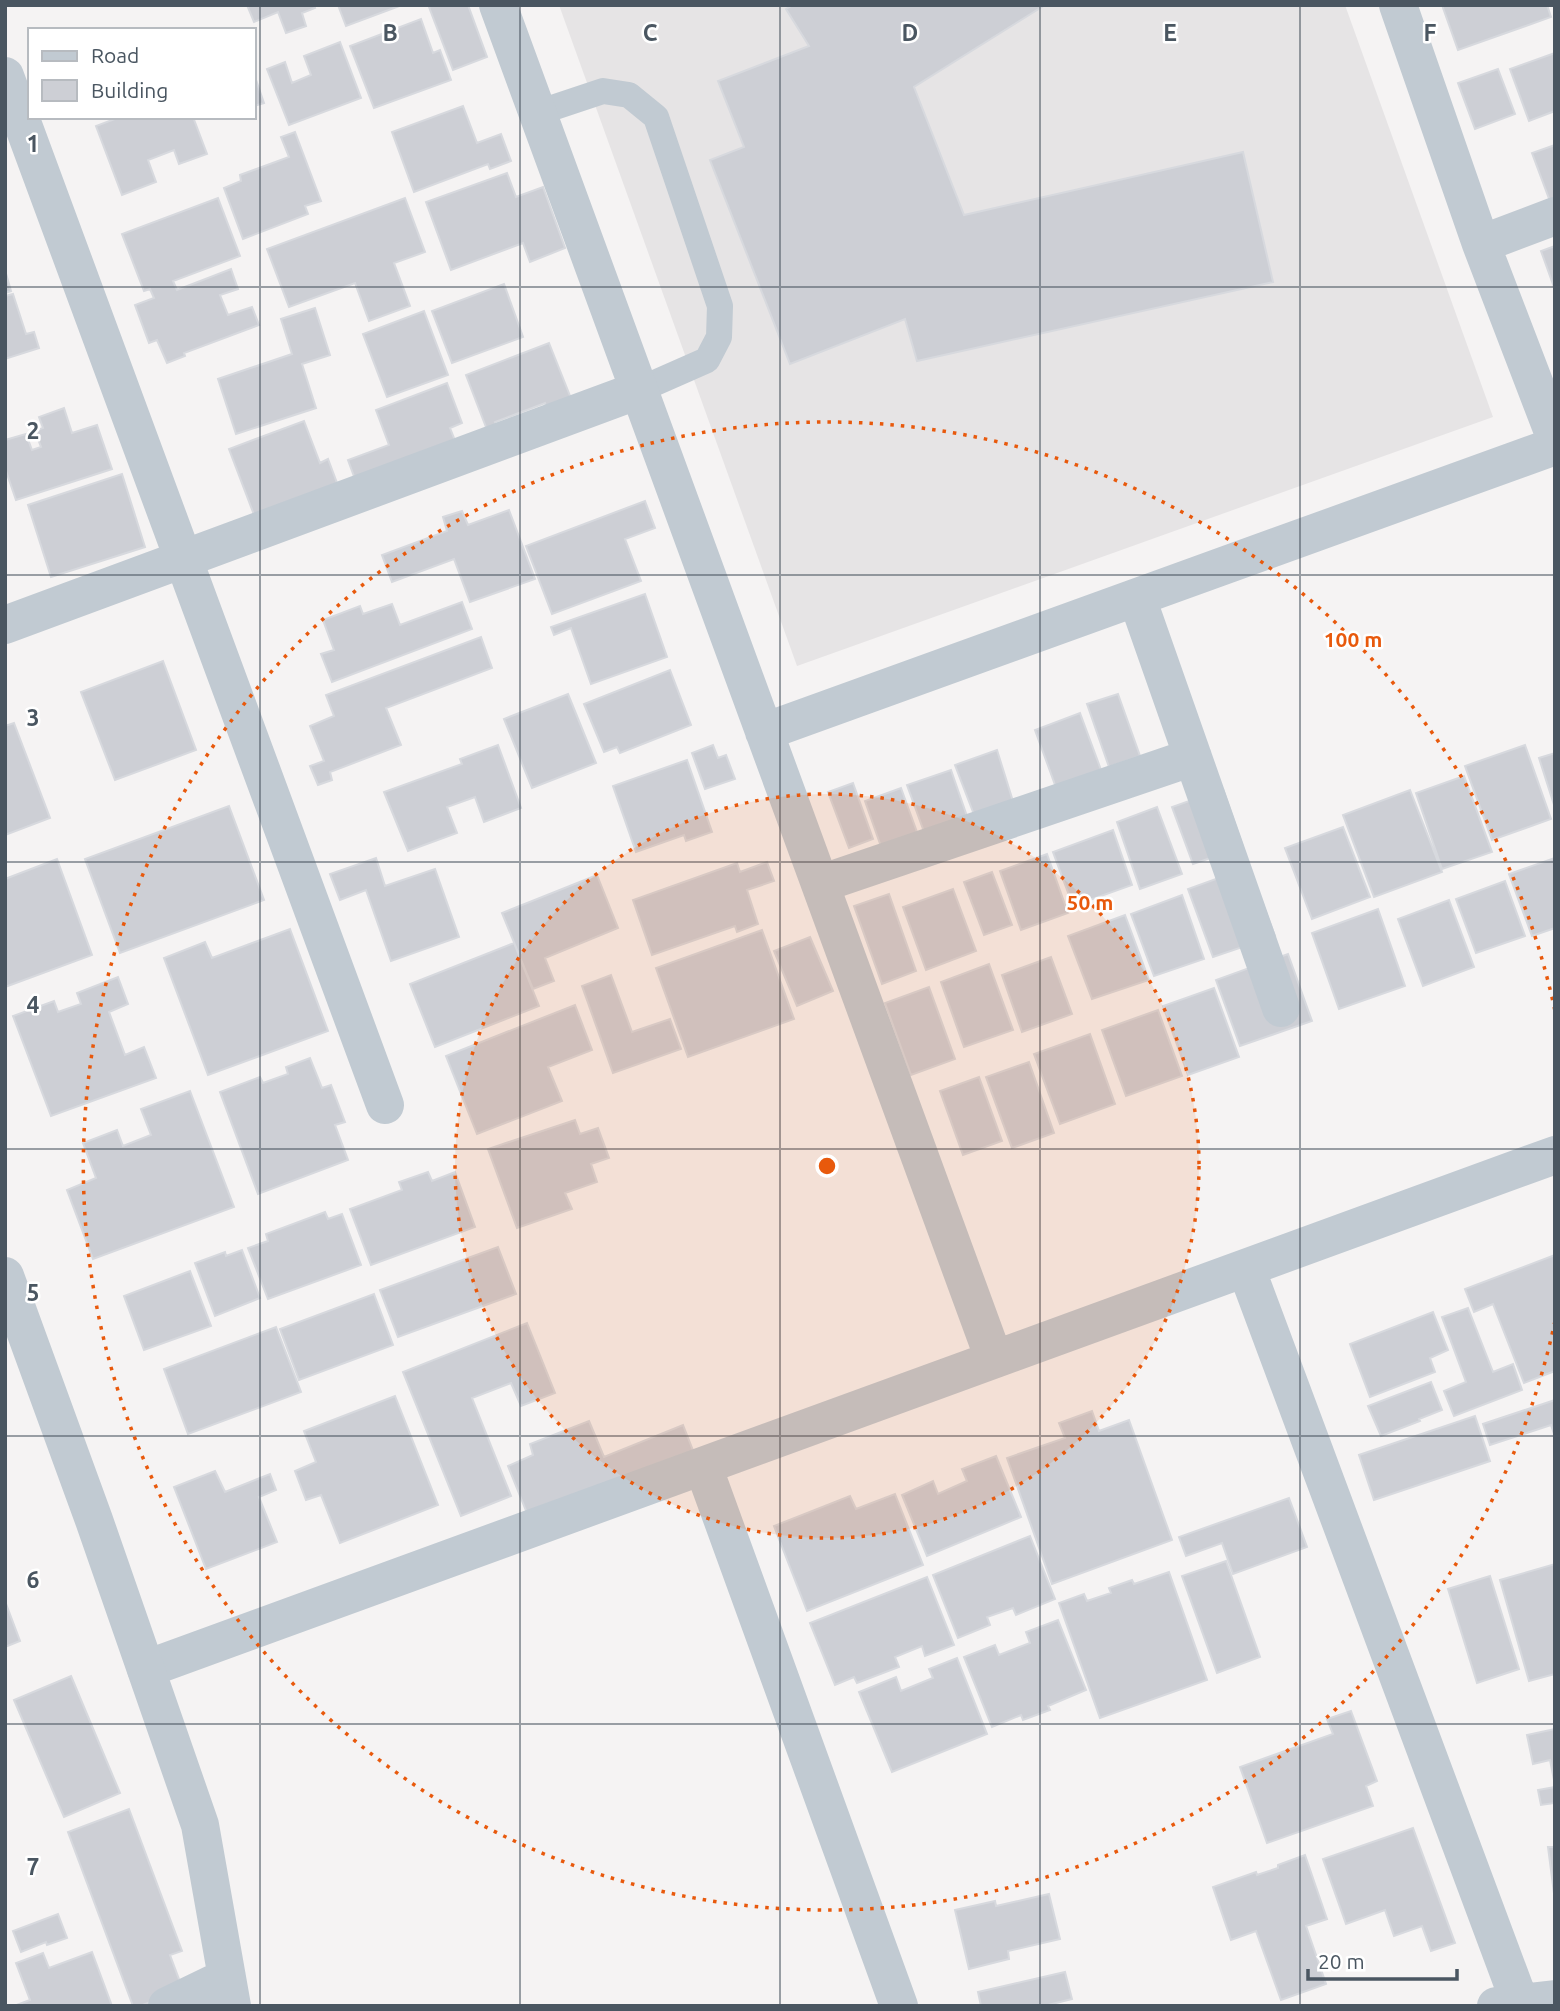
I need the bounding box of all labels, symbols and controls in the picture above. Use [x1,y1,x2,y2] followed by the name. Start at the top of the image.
[382,20,398,45] text: B
[643,20,658,45] text: C
[902,20,918,45] text: D
[1163,20,1177,45] text: E
[1424,20,1437,45] text: F
[28,28,256,119] legend
[91,43,139,67] text: Road
[91,78,168,102] text: Building
[27,131,39,156] text: 1
[27,418,39,443] text: 2
[1324,627,1382,651] text: 100 m
[27,705,39,730] text: 3
[1067,890,1113,914] text: 50 m
[27,992,40,1017] text: 4
[815,1154,839,1178] centre of rings
[27,1280,39,1305] text: 5
[27,1567,40,1592] text: 6
[27,1854,39,1879] text: 7
[1308,1938,1457,1982] scale bar
[1318,1949,1365,1973] text: 20 m

